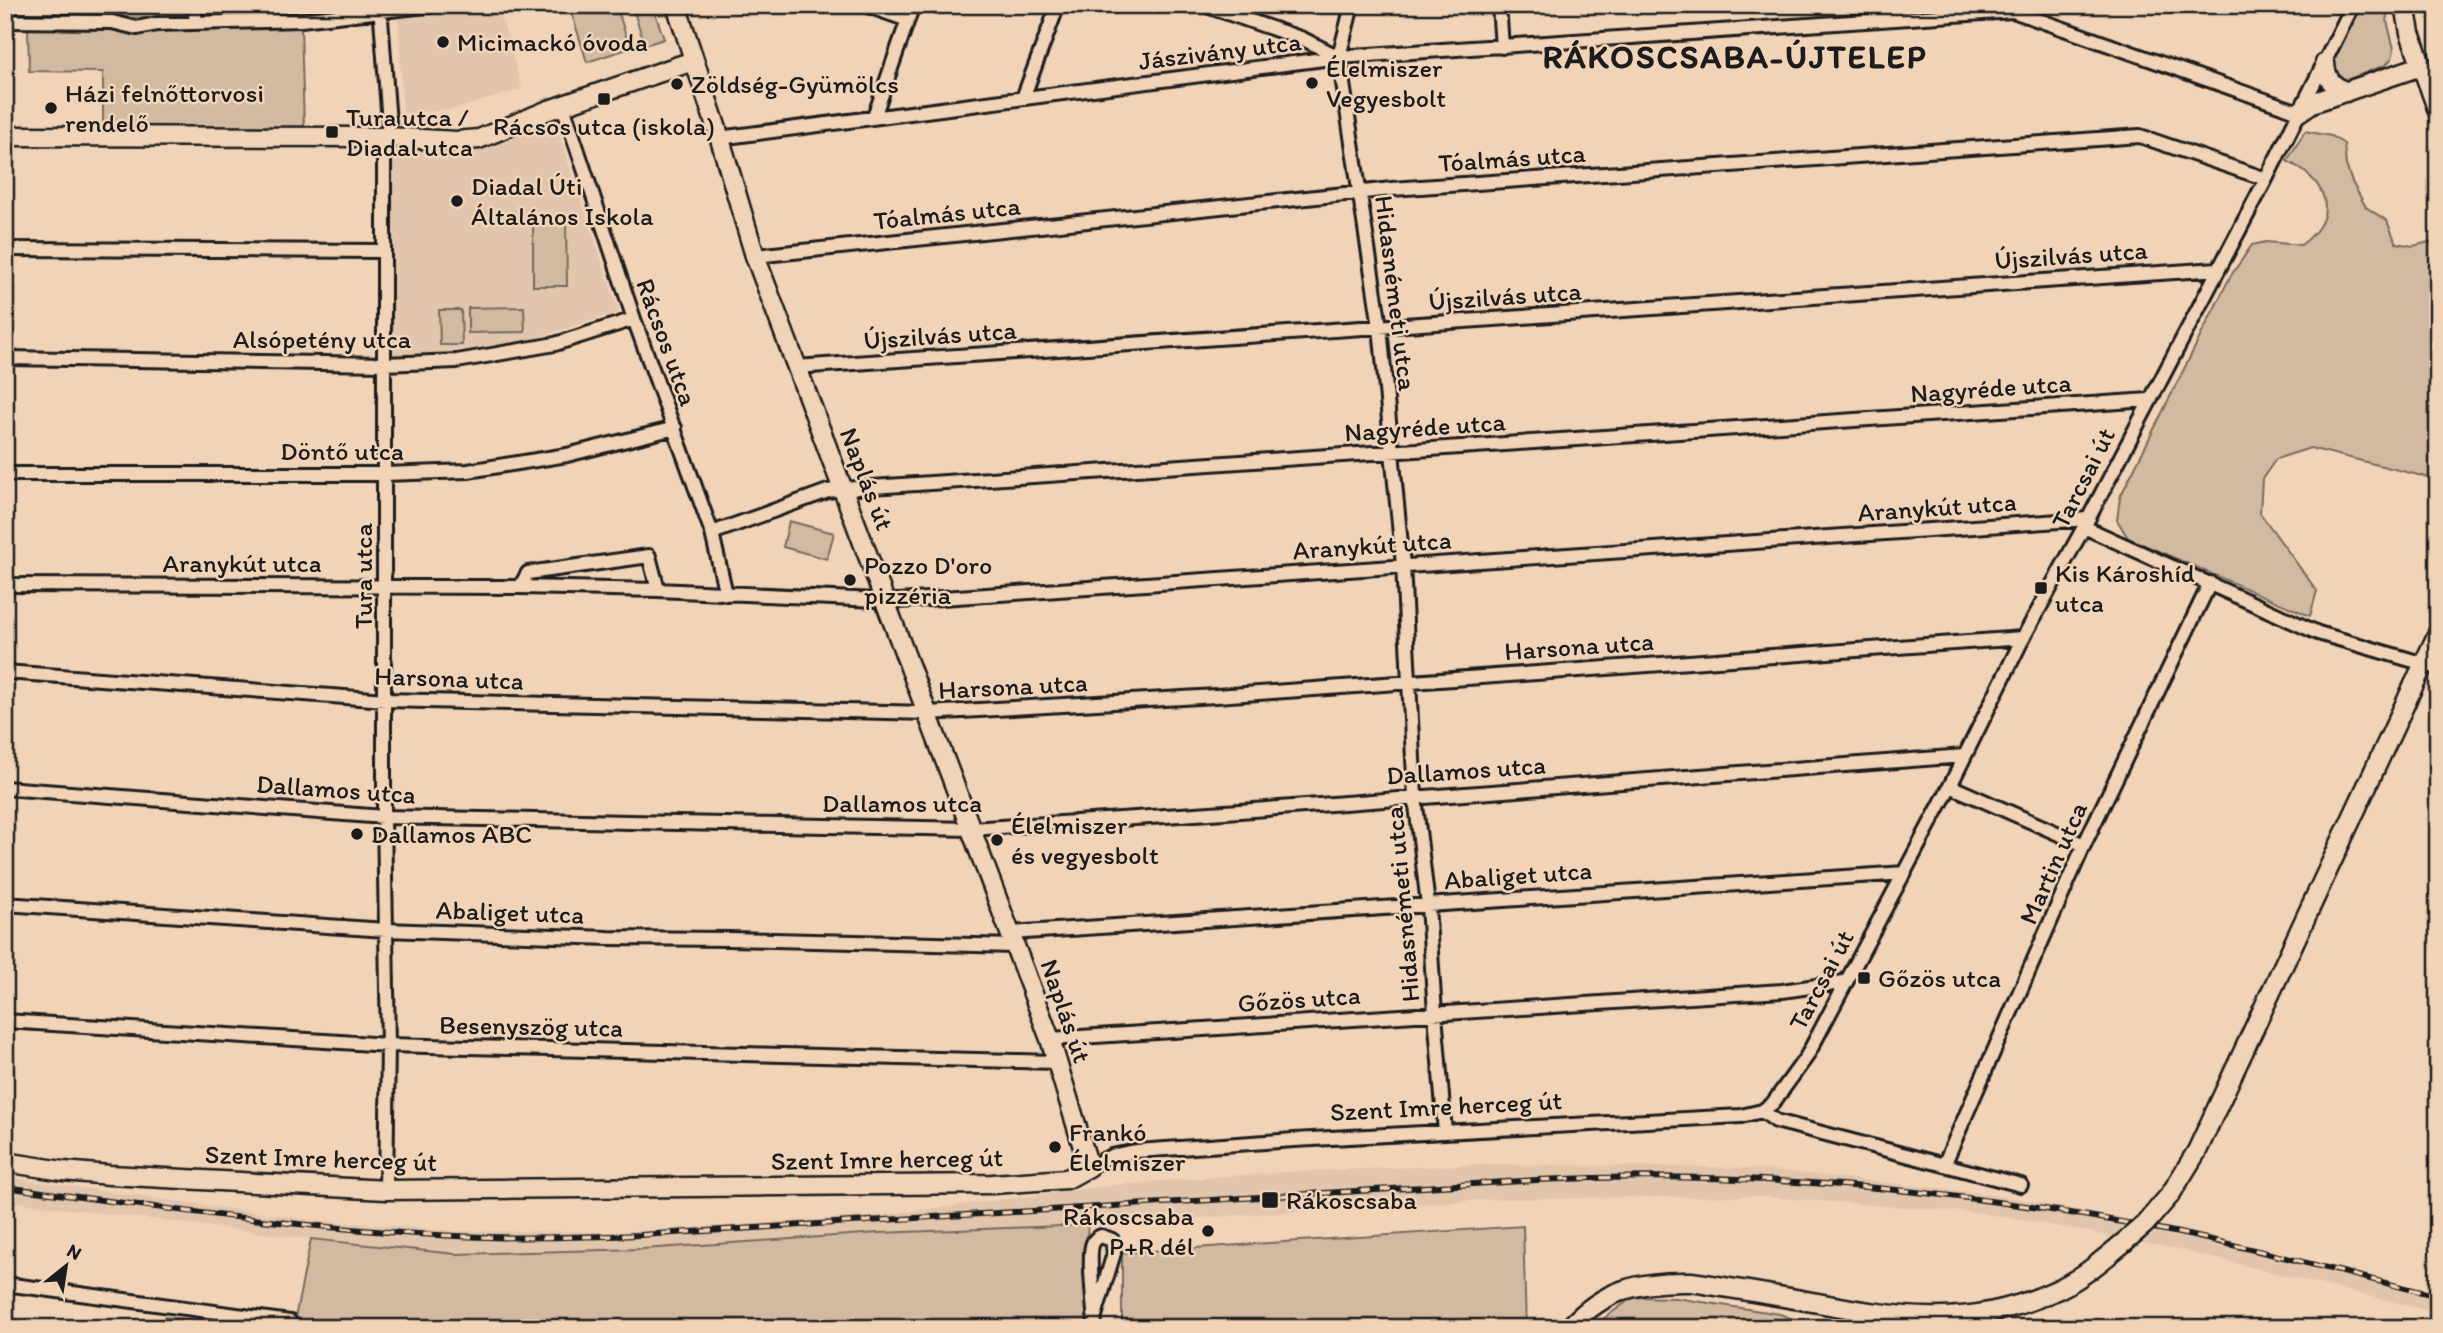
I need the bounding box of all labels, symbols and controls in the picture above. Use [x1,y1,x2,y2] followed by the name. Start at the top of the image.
[1137,25,1304,77] street label: Jászivány utca
[457,26,648,58] place label: Micimackó óvoda
[435,34,451,50] marker: Micimackó óvoda
[1542,37,1928,76] district label: RÁKOSCSABA-ÚJTELEP
[1326,52,1446,114] place label: Élelmiszer Vegyesbolt
[691,68,899,100] place label: Zöldség-Gyümölcs
[1304,75,1320,91] marker: Élelmiszer Vegyesbolt
[669,76,685,92] marker: Zöldség-Gyümölcs
[65,77,264,139] place label: Házi felnőttorvosi rendelő
[596,91,612,107] marker: Rácsos utca (iskola)
[43,100,59,116] marker: Házi felnőttorvosi rendelő
[346,101,473,163] place label: Tura utca / Diadal utca
[493,110,715,142] place label: Rácsos utca (iskola)
[324,124,340,140] marker: Tura utca / Diadal utca
[1437,137,1587,179] street label: Tóalmás utca
[471,170,654,232] place label: Diadal Úti Általános Iskola
[872,189,1023,237] street label: Tóalmás utca
[449,193,465,209] marker: Diadal Úti Általános Iskola
[1368,193,1424,393] street label: Hidasnémeti utca
[1993,234,2149,276] street label: Újszilvás utca
[629,274,705,411] street label: Rácsos utca
[1427,275,1583,317] street label: Újszilvás utca
[862,314,1018,356] street label: Újszilvás utca
[233,323,412,355] street label: Alsópetény utca
[1909,366,2073,410] street label: Nagyréde utca
[1343,405,1507,449] street label: Nagyréde utca
[2044,422,2122,534] street label: Tarcsai út
[833,423,901,535] street label: Naplás út
[280,435,404,467] street label: Döntő utca
[1856,485,2018,529] street label: Aranykút utca
[347,523,379,629] street label: Tura utca
[1291,523,1453,567] street label: Aranykút utca
[162,547,322,579] street label: Aranykút utca
[864,549,992,611] place label: Pozzo D'oro pizzéria
[2055,557,2195,619] place label: Kis Károshíd utca
[842,572,858,588] marker: Pozzo D'oro pizzéria
[2033,580,2049,596] marker: Kis Károshíd utca
[1503,625,1655,667] street label: Harsona utca
[374,659,524,697] street label: Harsona utca
[938,666,1089,706] street label: Harsona utca
[1385,748,1547,792] street label: Dallamos utca
[255,767,417,811] street label: Dallamos utca
[822,787,982,819] street label: Dallamos utca
[2012,796,2094,929] street label: Martin utca
[1377,804,1427,1003] street label: Hidasnémeti utca
[1011,809,1159,871] place label: Élelmiszer és vegyesbolt
[371,818,532,850] place label: Dallamos ABC
[349,826,365,842] marker: Dallamos ABC
[989,832,1005,848] marker: Élelmiszer és vegyesbolt
[1443,854,1593,896] street label: Abaliget utca
[435,893,585,931] street label: Abaliget utca
[1781,924,1861,1036] street label: Tarcsai út
[1033,955,1099,1067] street label: Naplás út
[1878,962,2001,994] place label: Gőzös utca
[1856,970,1872,986] marker: Gőzös utca
[1236,979,1362,1019] street label: Gőzös utca
[439,1008,623,1044] street label: Besenyszög utca
[1329,1084,1563,1128] street label: Szent Imre herceg út
[1069,1116,1186,1178] place label: Frankó Élelmiszer
[204,1138,438,1178] street label: Szent Imre herceg út
[1047,1139,1063,1155] marker: Frankó Élelmiszer
[771,1141,1004,1177] street label: Szent Imre herceg út
[1286,1184,1417,1216] place label: Rákoscsaba
[1260,1190,1280,1210] marker: Rákoscsaba
[1063,1200,1194,1262] place label: Rákoscsaba P+R dél
[1200,1223,1216,1239] marker: Rákoscsaba P+R dél
[32,1232,102,1302] north arrow
[63,1239,86,1265] text: N

